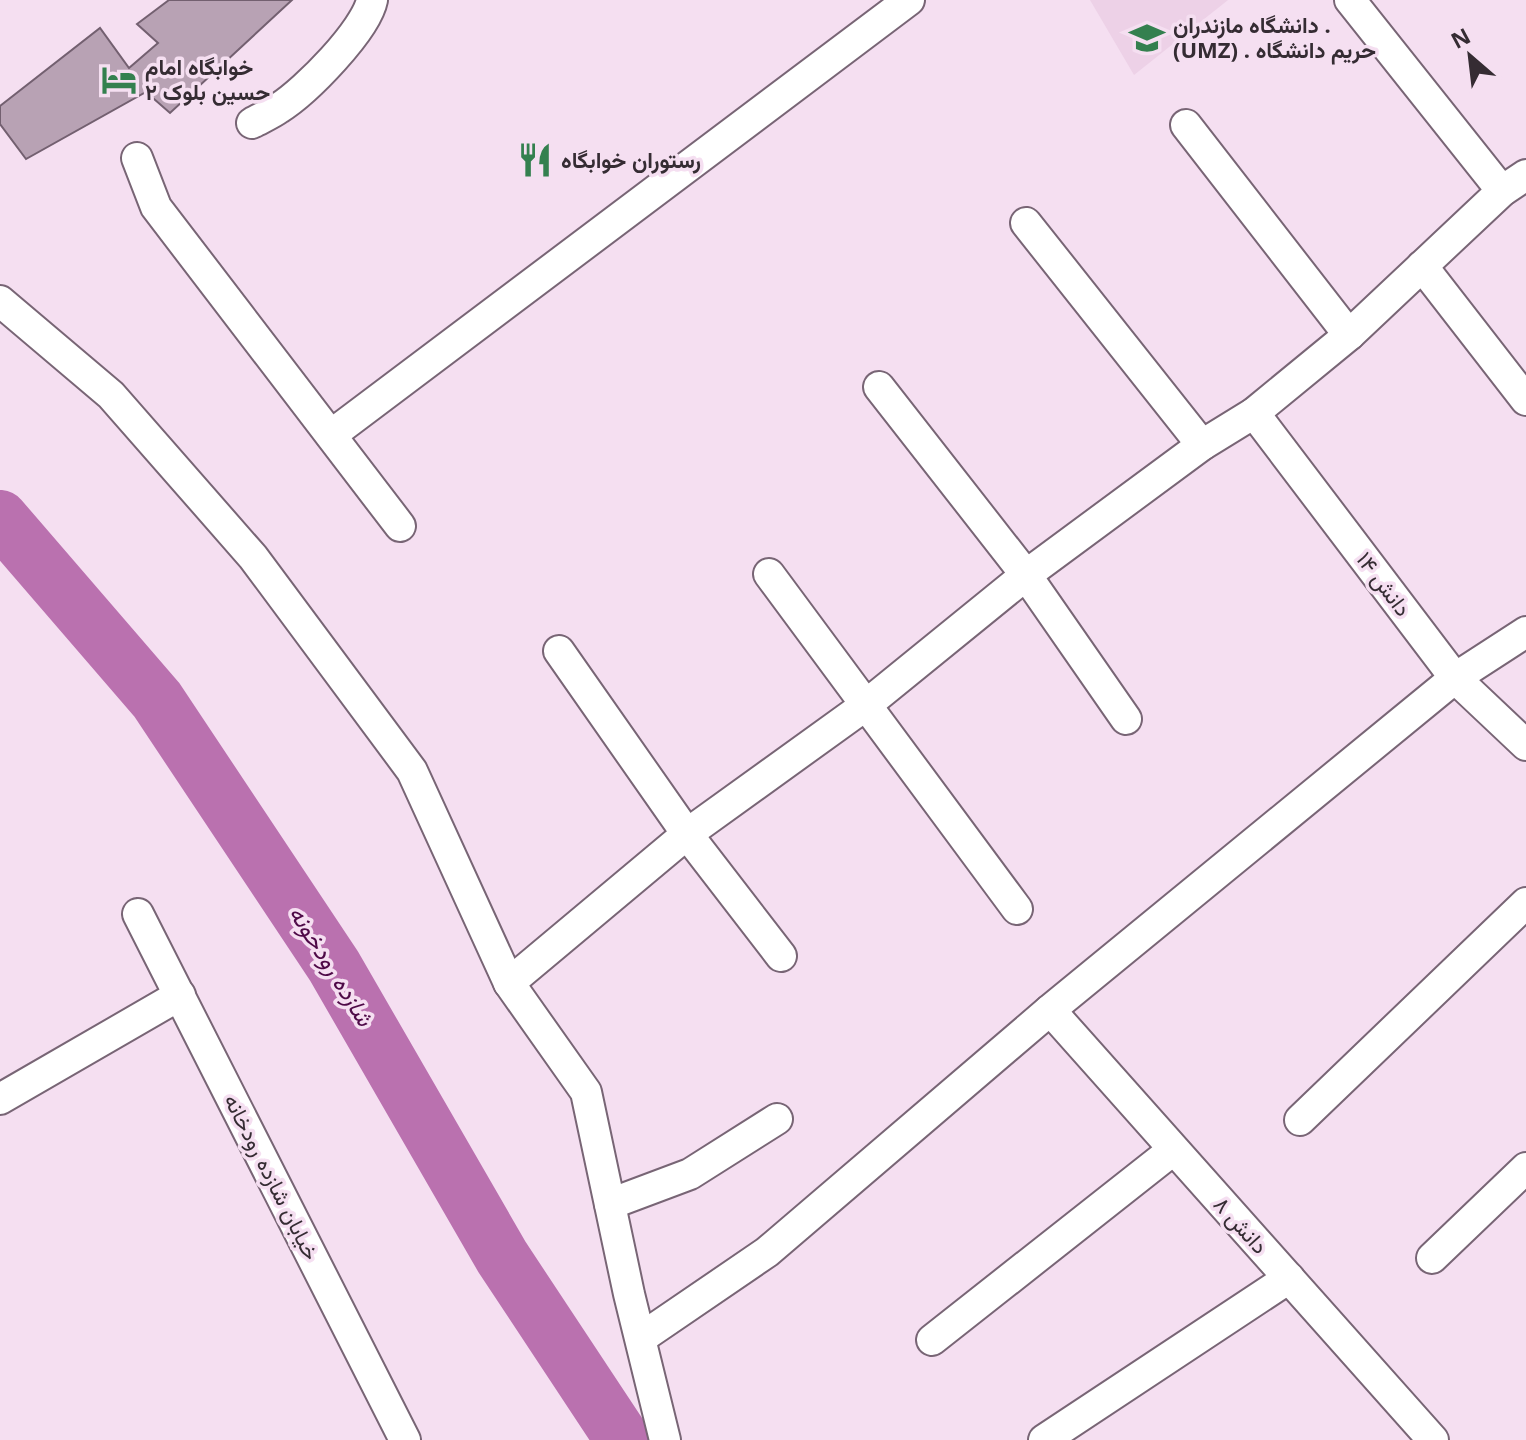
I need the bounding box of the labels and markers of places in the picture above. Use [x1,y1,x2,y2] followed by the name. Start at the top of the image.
[1173,9,1376,65] place label: دانشگاه مازندران . (UMZ) . حریم دانشگاه
[1128,19,1166,57] school or university icon: دانشگاه مازندران . (UMZ) . حریم دانشگاه
[145,51,270,106] place label: خوابگاه امام حسین بلوک ۲
[100,61,138,99] hotel icon: خوابگاه امام حسین بلوک ۲
[516,141,554,179] restaurant icon: رستوران خوابگاه
[561,144,701,174] place label: رستوران خوابگاه

